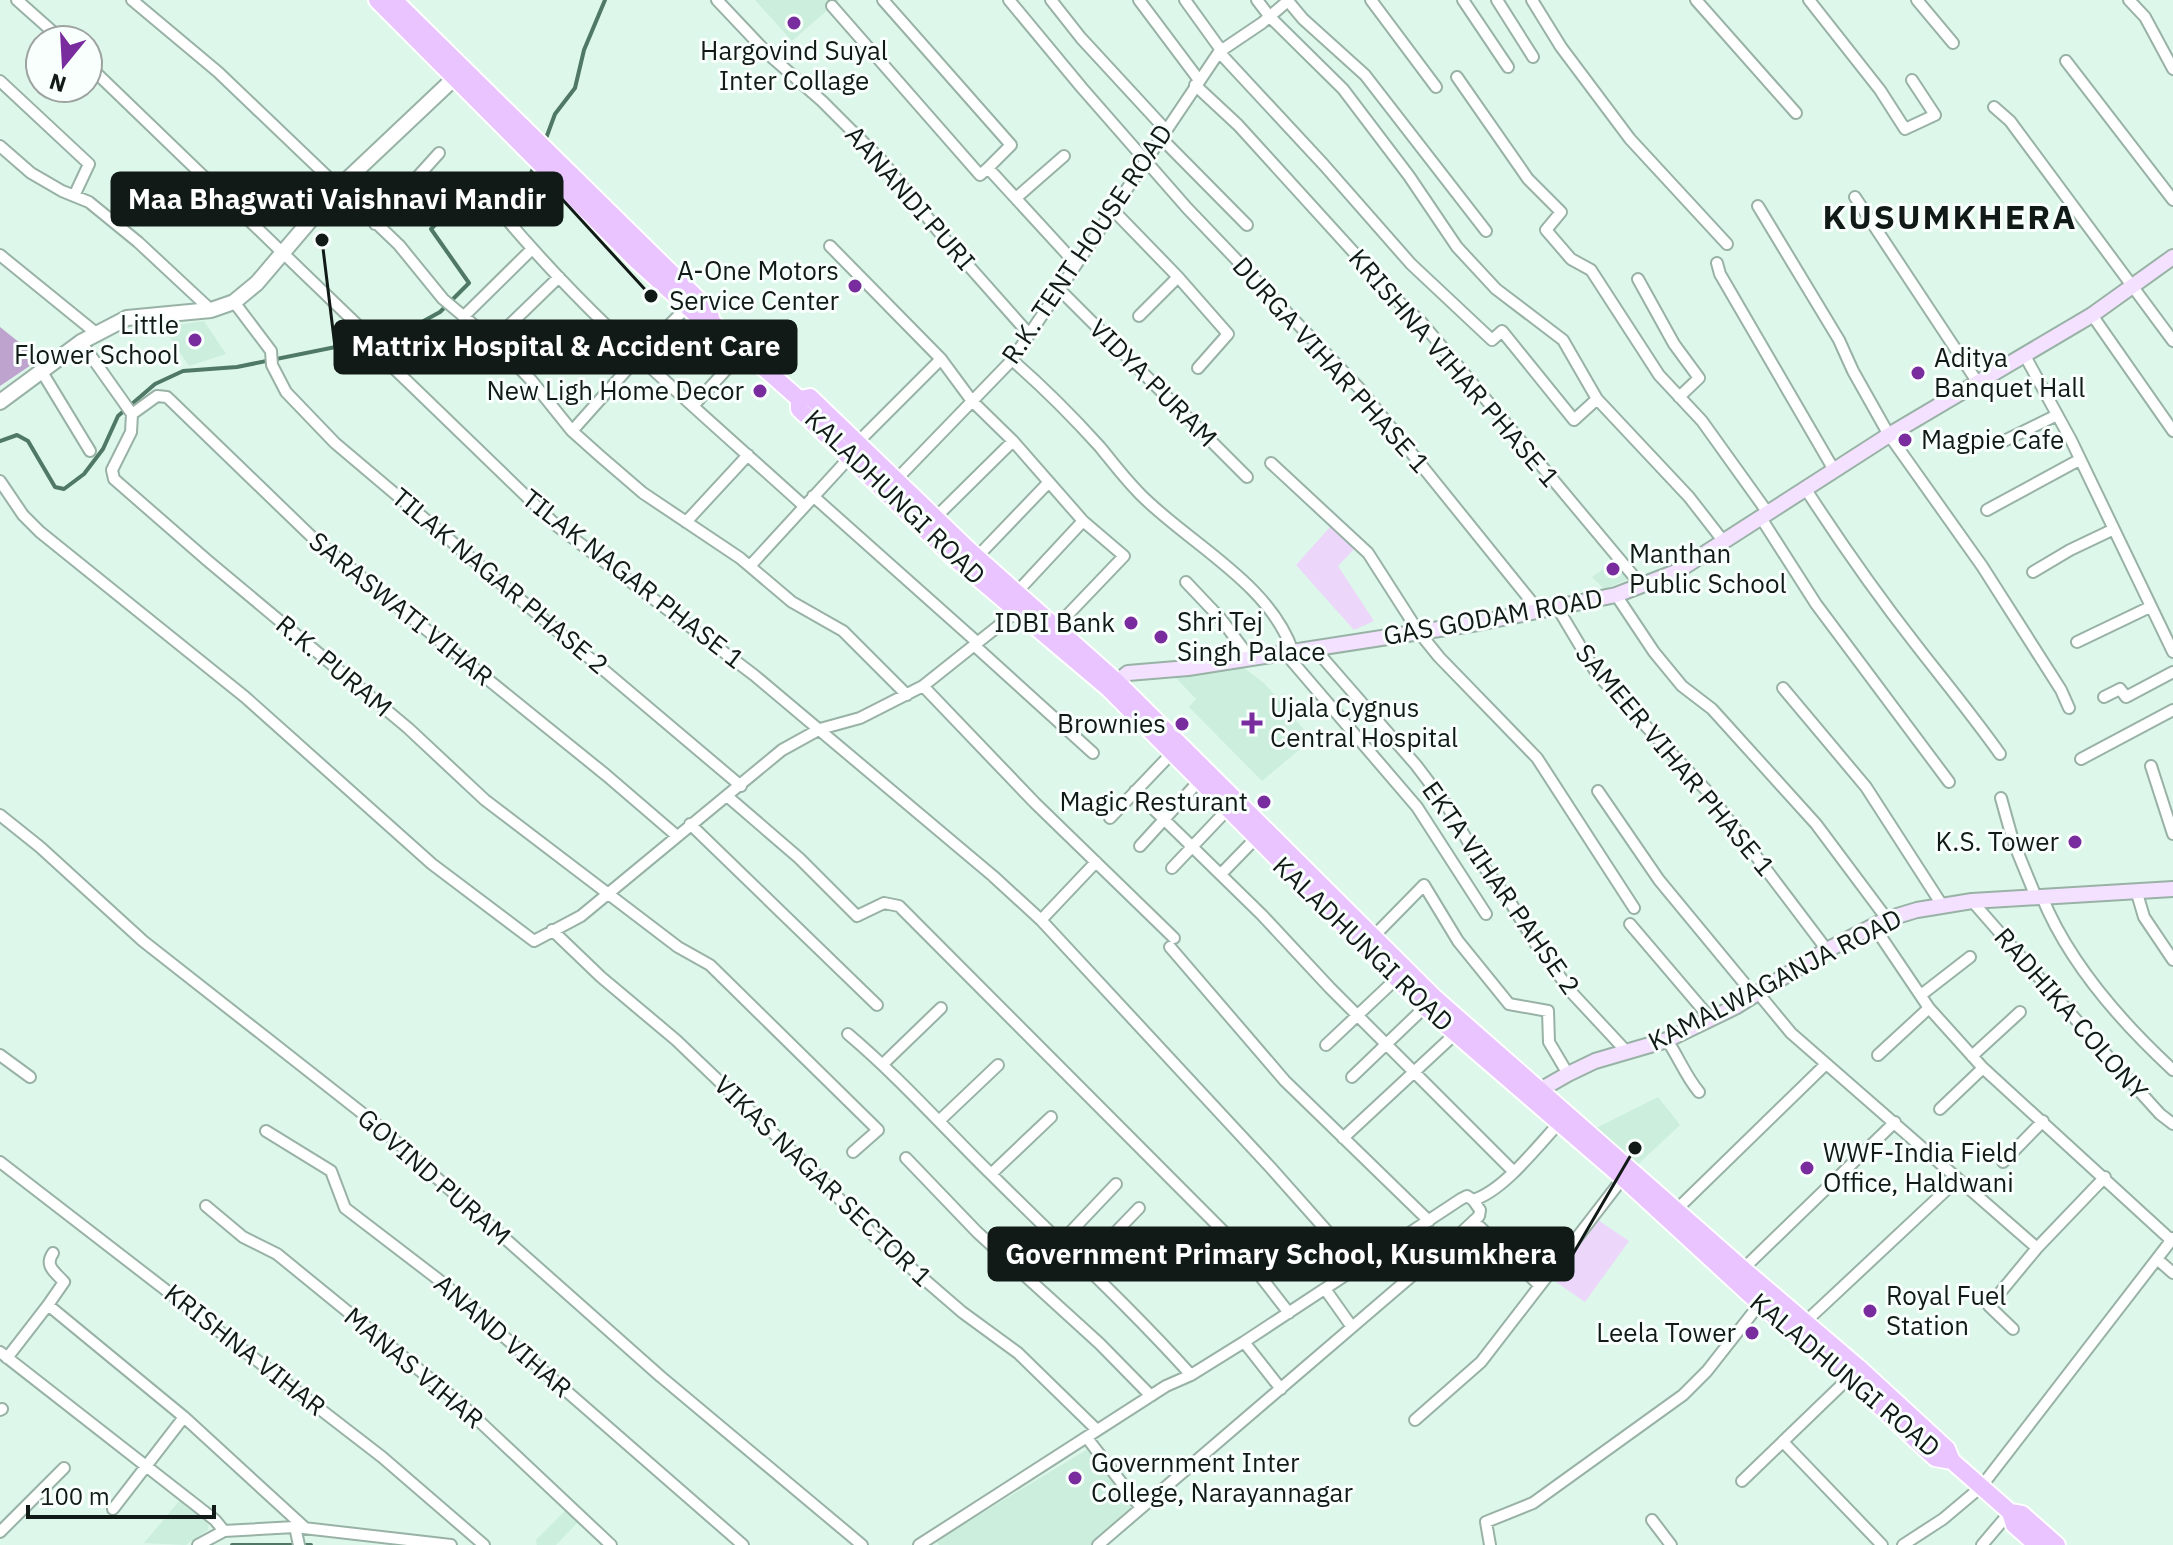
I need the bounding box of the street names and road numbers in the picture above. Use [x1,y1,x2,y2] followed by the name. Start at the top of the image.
[993,117,1179,370] street label: R.K. TENT HOUSE ROAD
[838,118,983,277] street label: AANANDI PURI
[1342,241,1568,494] street label: KRISHNA VIHAR PHASE 1
[1226,249,1438,479] street label: DURGA VIHAR PHASE 1
[1082,311,1225,454] street label: VIDYA PURAM
[798,401,993,591] street label: KALADHUNGI ROAD
[385,480,616,681] street label: TILAK NAGAR PHASE 2
[516,481,752,676] street label: TILAK NAGAR PHASE 1
[303,523,501,693] street label: SARASWATI VIHAR
[1381,580,1605,652] street label: GAS GODAM ROAD
[270,607,400,724] street label: R.K. PURAM
[1569,636,1783,882] street label: SAMEER VIHAR PHASE 1
[1415,774,1588,1001] street label: EKTA VIHAR PAHSE 2
[1266,848,1461,1038] street label: KALADHUNGI ROAD
[1642,900,1907,1058] street label: KAMALWAGANJA ROAD
[1988,920,2156,1107] street label: RADHIKA COLONY
[707,1067,940,1293] street label: VIKAS NAGAR SECTOR 1
[351,1100,518,1252] street label: GOVIND PURAM
[428,1266,580,1404] street label: ANAND VIHAR
[158,1275,333,1423] street label: KRISHNA VIHAR
[1743,1285,1948,1464] street label: KALADHUNGI ROAD
[338,1299,491,1436] street label: MANAS VIHAR

